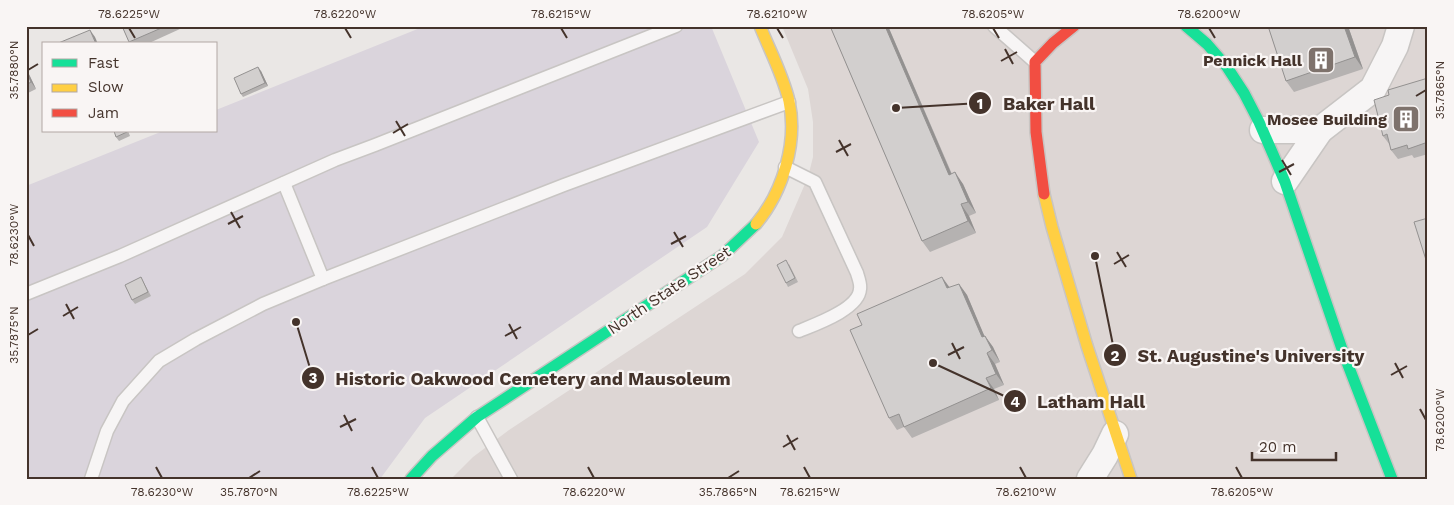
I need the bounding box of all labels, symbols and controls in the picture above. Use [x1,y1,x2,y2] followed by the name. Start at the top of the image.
[98,7,161,21] text: 78.6225°W
[314,7,377,21] text: 78.6220°W
[531,7,591,21] text: 78.6215°W
[747,7,808,21] text: 78.6210°W
[962,7,1025,21] text: 78.6205°W
[1177,7,1241,21] text: 78.6200°W
[7,40,21,100] text: 35.7880°N
[42,42,218,132] legend
[1306,45,1336,75] building icon: Pennick Hall
[1203,51,1303,70] place label: Pennick Hall
[88,54,120,72] text: Fast
[1433,61,1447,119] text: 35.7865°N
[88,78,124,96] text: Slow
[968,87,1105,120] callout: Baker Hall
[1003,93,1095,114] text: Baker Hall
[977,95,983,113] text: 1
[88,104,119,122] text: Jam
[1391,104,1421,134] building icon: Mosee Building
[1267,110,1387,129] place label: Mosee Building
[7,203,21,266] text: 78.6230°W
[604,242,734,338] street label: North State Street
[7,306,21,364] text: 35.7875°N
[1102,339,1375,372] callout: St. Augustine's University
[1138,345,1365,366] text: St. Augustine's University
[1111,347,1120,365] text: 2
[300,362,741,395] callout: Historic Oakwood Cemetery and Mausoleum
[335,368,731,389] text: Historic Oakwood Cemetery and Mausoleum
[309,369,318,387] text: 3
[1002,385,1155,418] callout: Latham Hall
[1433,388,1447,452] text: 78.6200°W
[1037,391,1145,412] text: Latham Hall
[1010,393,1020,411] text: 4
[1252,430,1335,462] scale bar
[1259,438,1297,456] text: 20 m
[131,485,194,499] text: 78.6230°W
[220,485,278,499] text: 35.7870°N
[347,485,410,499] text: 78.6225°W
[563,485,626,499] text: 78.6220°W
[699,485,757,499] text: 35.7865°N
[780,485,840,499] text: 78.6215°W
[996,485,1057,499] text: 78.6210°W
[1211,485,1274,499] text: 78.6205°W

